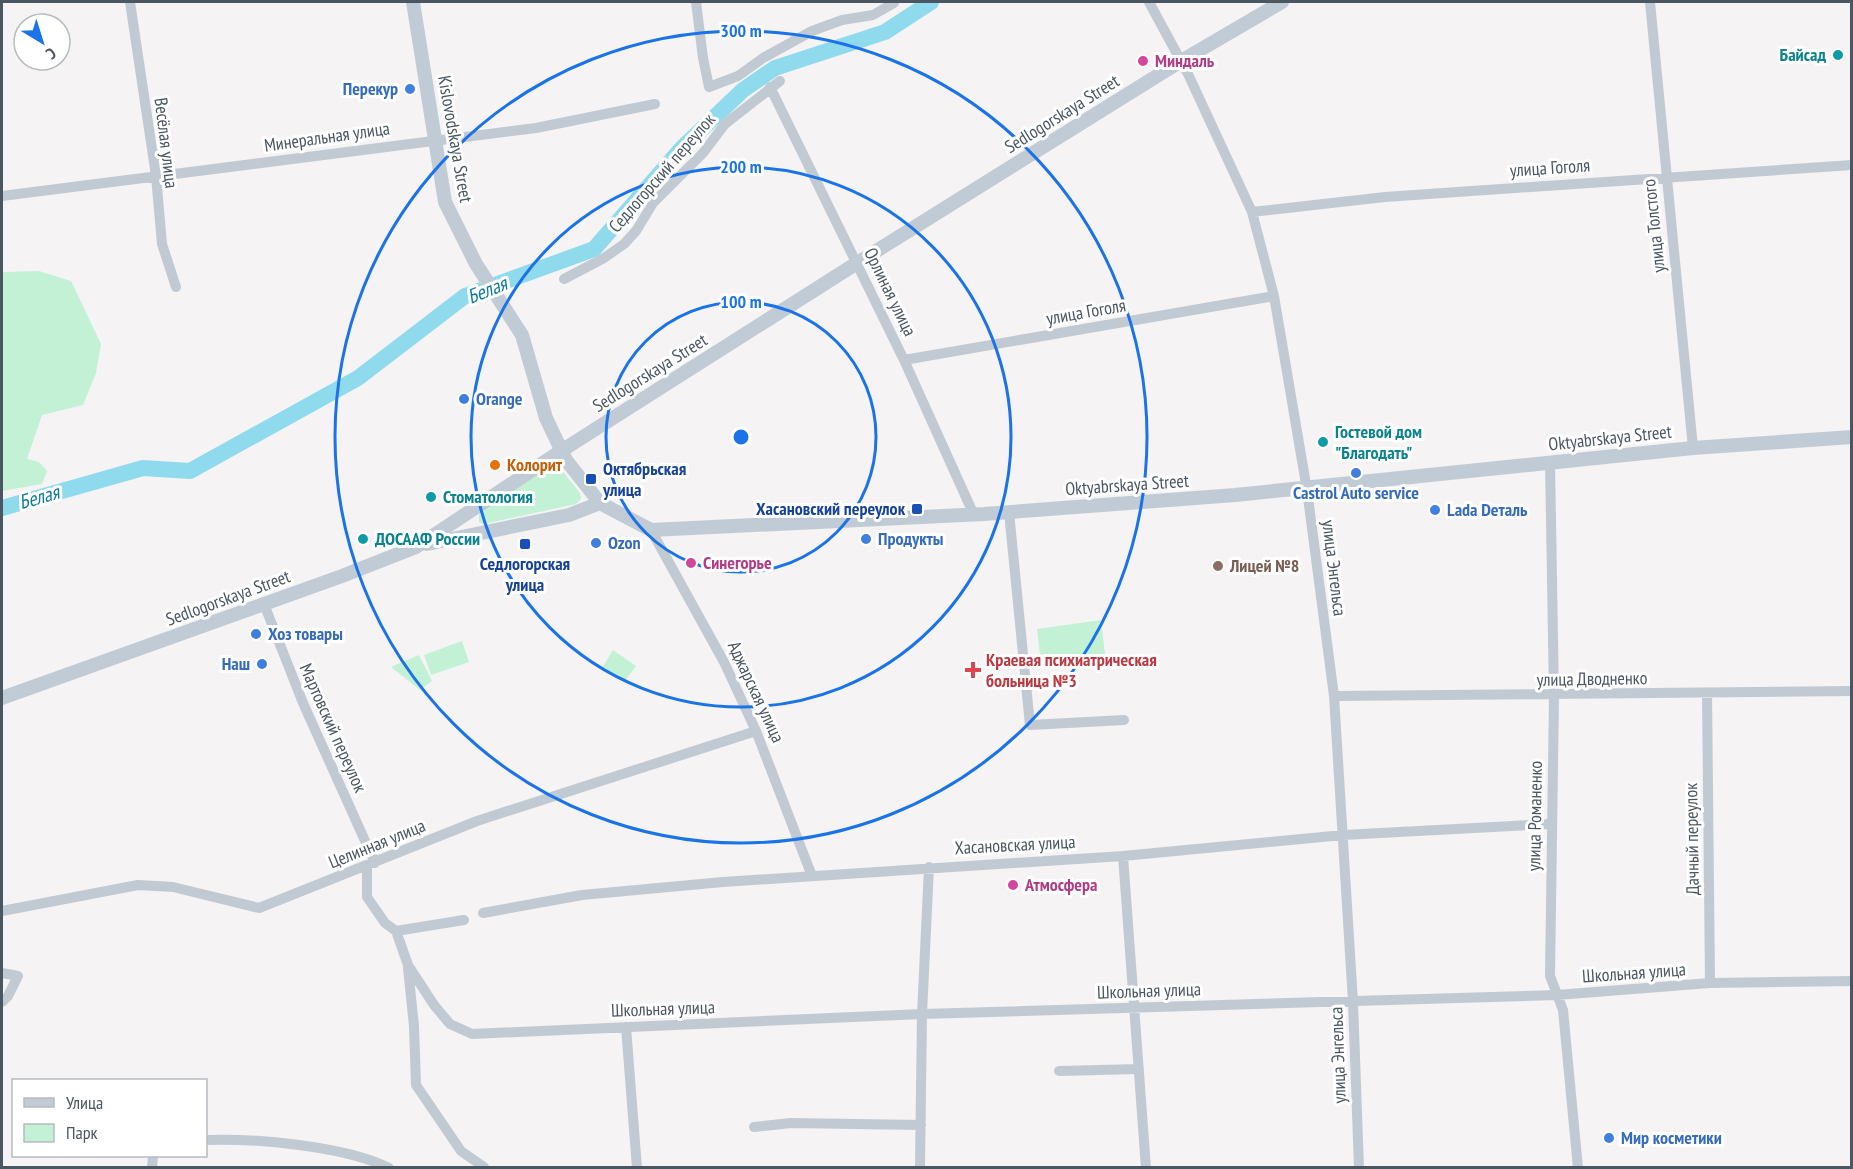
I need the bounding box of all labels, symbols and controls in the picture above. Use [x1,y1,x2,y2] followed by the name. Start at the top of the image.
[12,12,72,72] north arrow
[720,19,762,42] text: 300 m
[1780,43,1826,66] place label: Байсад
[42,44,60,64] text: С
[1831,48,1845,62] marker: Байсад
[1155,49,1215,72] place label: Миндаль
[1136,54,1150,68] marker: Миндаль
[1000,69,1123,158] street label: Sedlogorskaya Street
[433,74,478,204] street label: Kislovodskaya Street
[343,77,398,100] place label: Перекур
[403,82,417,96] marker: Перекур
[150,96,183,190] street label: Весёлая улица
[604,108,720,237] street label: Седлогорский переулок
[263,116,391,157] street label: Минеральная улица
[1509,153,1591,182] street label: улица Гоголя
[720,155,762,178] text: 200 m
[1637,178,1670,274] street label: улица Толстого
[859,244,922,340] street label: Орлиная улица
[463,269,513,310] water label: Белая
[720,290,762,313] text: 100 m
[1044,293,1128,330] street label: улица Гоголя
[588,328,711,417] street label: Sedlogorskaya Street
[476,387,523,410] place label: Orange
[457,392,471,406] marker: Orange
[1335,420,1422,464] place label: Гостевой дом "Благодать"
[1547,420,1673,455] street label: Oktyabrskaya Street
[731,427,751,447] centre of rings
[1316,435,1330,449] marker: Гостевой дом "Благодать"
[507,453,563,476] place label: Колорит
[602,457,686,501] place label: Октябрьская улица
[488,458,502,472] marker: Колорит
[1349,466,1363,480] marker: Castrol Auto service
[1064,469,1190,500] street label: Oktyabrskaya Street
[584,472,598,486] marker: Октябрьская улица
[16,478,64,515] water label: Белая
[1293,481,1419,504] place label: Castrol Auto service
[443,485,533,508] place label: Стоматология
[424,490,438,504] marker: Стоматология
[756,497,906,520] place label: Хасановский переулок
[1447,498,1528,521] place label: Lada Dеталь
[910,502,924,516] marker: Хасановский переулок
[1428,503,1442,517] marker: Lada Dеталь
[1317,519,1352,617] street label: улица Энгельса
[375,527,480,550] place label: ДОСААФ России
[878,527,943,550] place label: Продукты
[608,531,641,554] place label: Ozon
[356,532,370,546] marker: ДОСААФ России
[859,532,873,546] marker: Продукты
[589,536,603,550] marker: Ozon
[518,537,532,551] marker: Седлогорская улица
[703,551,772,574] place label: Синегорье
[480,552,570,596] place label: Седлогорская улица
[1229,554,1299,577] place label: Лицей №8
[684,556,698,570] marker: Синегорье
[1211,559,1225,573] marker: Лицей №8
[162,564,293,631] street label: Sedlogorskaya Street
[268,622,343,645] place label: Хоз товары
[249,627,263,641] marker: Хоз товары
[723,637,790,746] street label: Аджарская улица
[986,648,1157,692] place label: Краевая психиатрическая больница №3
[222,652,250,675] place label: Наш
[255,657,269,671] marker: Наш
[295,660,372,796] street label: Мартовский переулок
[964,661,982,679] marker: Краевая психиатрическая больница №3
[1536,666,1648,691] street label: улица Дводненко
[1522,760,1547,871] street label: улица Романенко
[1679,783,1704,895] street label: Дачный переулок
[325,814,429,873] street label: Целинная улица
[954,830,1076,859] street label: Хасановская улица
[1024,873,1098,896] place label: Атмосфера
[1006,878,1020,892] marker: Атмосфера
[1581,957,1687,988] street label: Школьная улица
[1097,977,1201,1004] street label: Школьная улица
[611,995,715,1022] street label: Школьная улица
[1324,1006,1351,1104] street label: улица Энгельса
[12,1079,207,1157] legend
[66,1091,103,1114] text: Улица
[66,1121,97,1144] text: Парк
[1621,1126,1722,1149] place label: Мир косметики
[1602,1131,1616,1145] marker: Мир косметики

